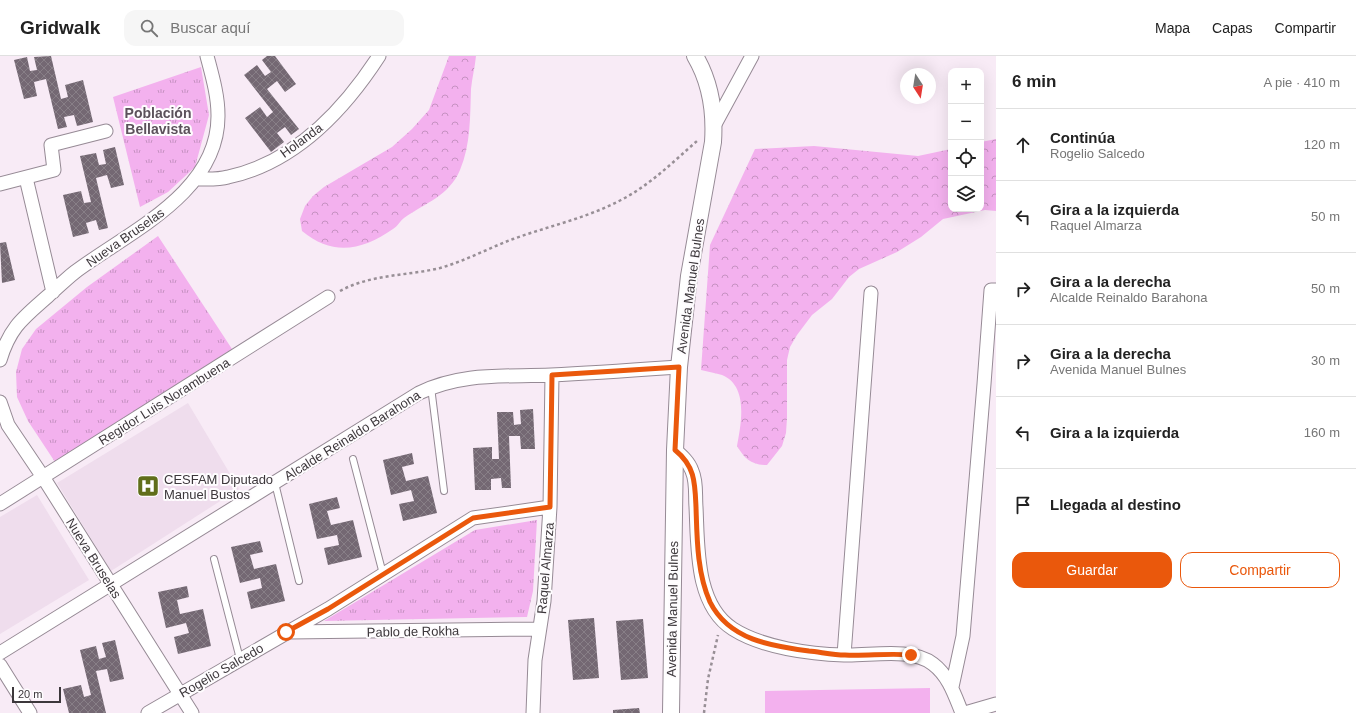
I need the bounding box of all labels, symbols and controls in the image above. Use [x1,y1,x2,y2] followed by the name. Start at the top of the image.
[124,10,404,46] search box
[20,17,100,38] text: Gridwalk
[138,17,160,39] icon: search
[170,19,250,36] text: Buscar aquí
[1155,20,1190,36] text: Mapa
[1212,20,1253,36] text: Capas
[1275,20,1336,36] text: Compartir
[900,68,936,104] north arrow
[948,68,984,212] map controls
[948,68,984,104] button: +
[1012,72,1056,91] text: 6 min
[1263,75,1340,90] text: A pie · 410 m
[948,104,984,140] button: −
[125,105,191,137] district label: Población Bellavista
[277,120,326,161] street label: Holanda
[1050,129,1115,146] text: Continúa
[1012,134,1034,156] icon: ahead
[1304,137,1340,152] text: 120 m
[948,140,984,176] button: locate
[1050,146,1145,161] text: Rogelio Salcedo
[948,176,984,212] button: layers
[1050,201,1179,218] text: Gira a la izquierda
[83,205,168,270] street label: Nueva Bruselas
[1012,206,1034,228] icon: left
[1311,209,1340,224] text: 50 m
[674,217,707,355] street label: Avenida Manuel Bulnes
[1050,218,1142,233] text: Raquel Almarza
[1050,273,1171,290] text: Gira a la derecha
[1012,278,1034,300] icon: right
[1311,281,1340,296] text: 50 m
[1050,290,1208,305] text: Alcalde Reinaldo Barahona
[1050,345,1171,362] text: Gira a la derecha
[1012,350,1034,372] icon: right
[1311,353,1340,368] text: 30 m
[96,354,233,448] street label: Regidor Luis Norambuena
[1050,362,1186,377] text: Avenida Manuel Bulnes
[281,387,424,484] street label: Alcalde Reinaldo Barahona
[1012,422,1034,444] icon: left
[1050,424,1179,441] text: Gira a la izquierda
[1304,425,1340,440] text: 160 m
[164,472,273,502] place label: CESFAM Diputado Manuel Bustos
[135,473,161,499] hospital icon: CESFAM Diputado Manuel Bustos
[1012,494,1034,516] icon: arrive
[1050,496,1181,513] text: Llegada al destino
[63,515,125,602] street label: Nueva Bruselas
[534,521,557,614] street label: Raquel Almarza
[664,540,681,677] street label: Avenida Manuel Bulnes
[1012,552,1172,588] button: Guardar
[1180,552,1340,588] button: Compartir
[277,623,295,641] route start
[367,623,460,640] street label: Pablo de Rokha
[176,640,266,701] street label: Rogelio Salcedo
[902,646,920,664] route end
[12,685,61,704] scale bar
[18,688,42,700] text: 20 m

